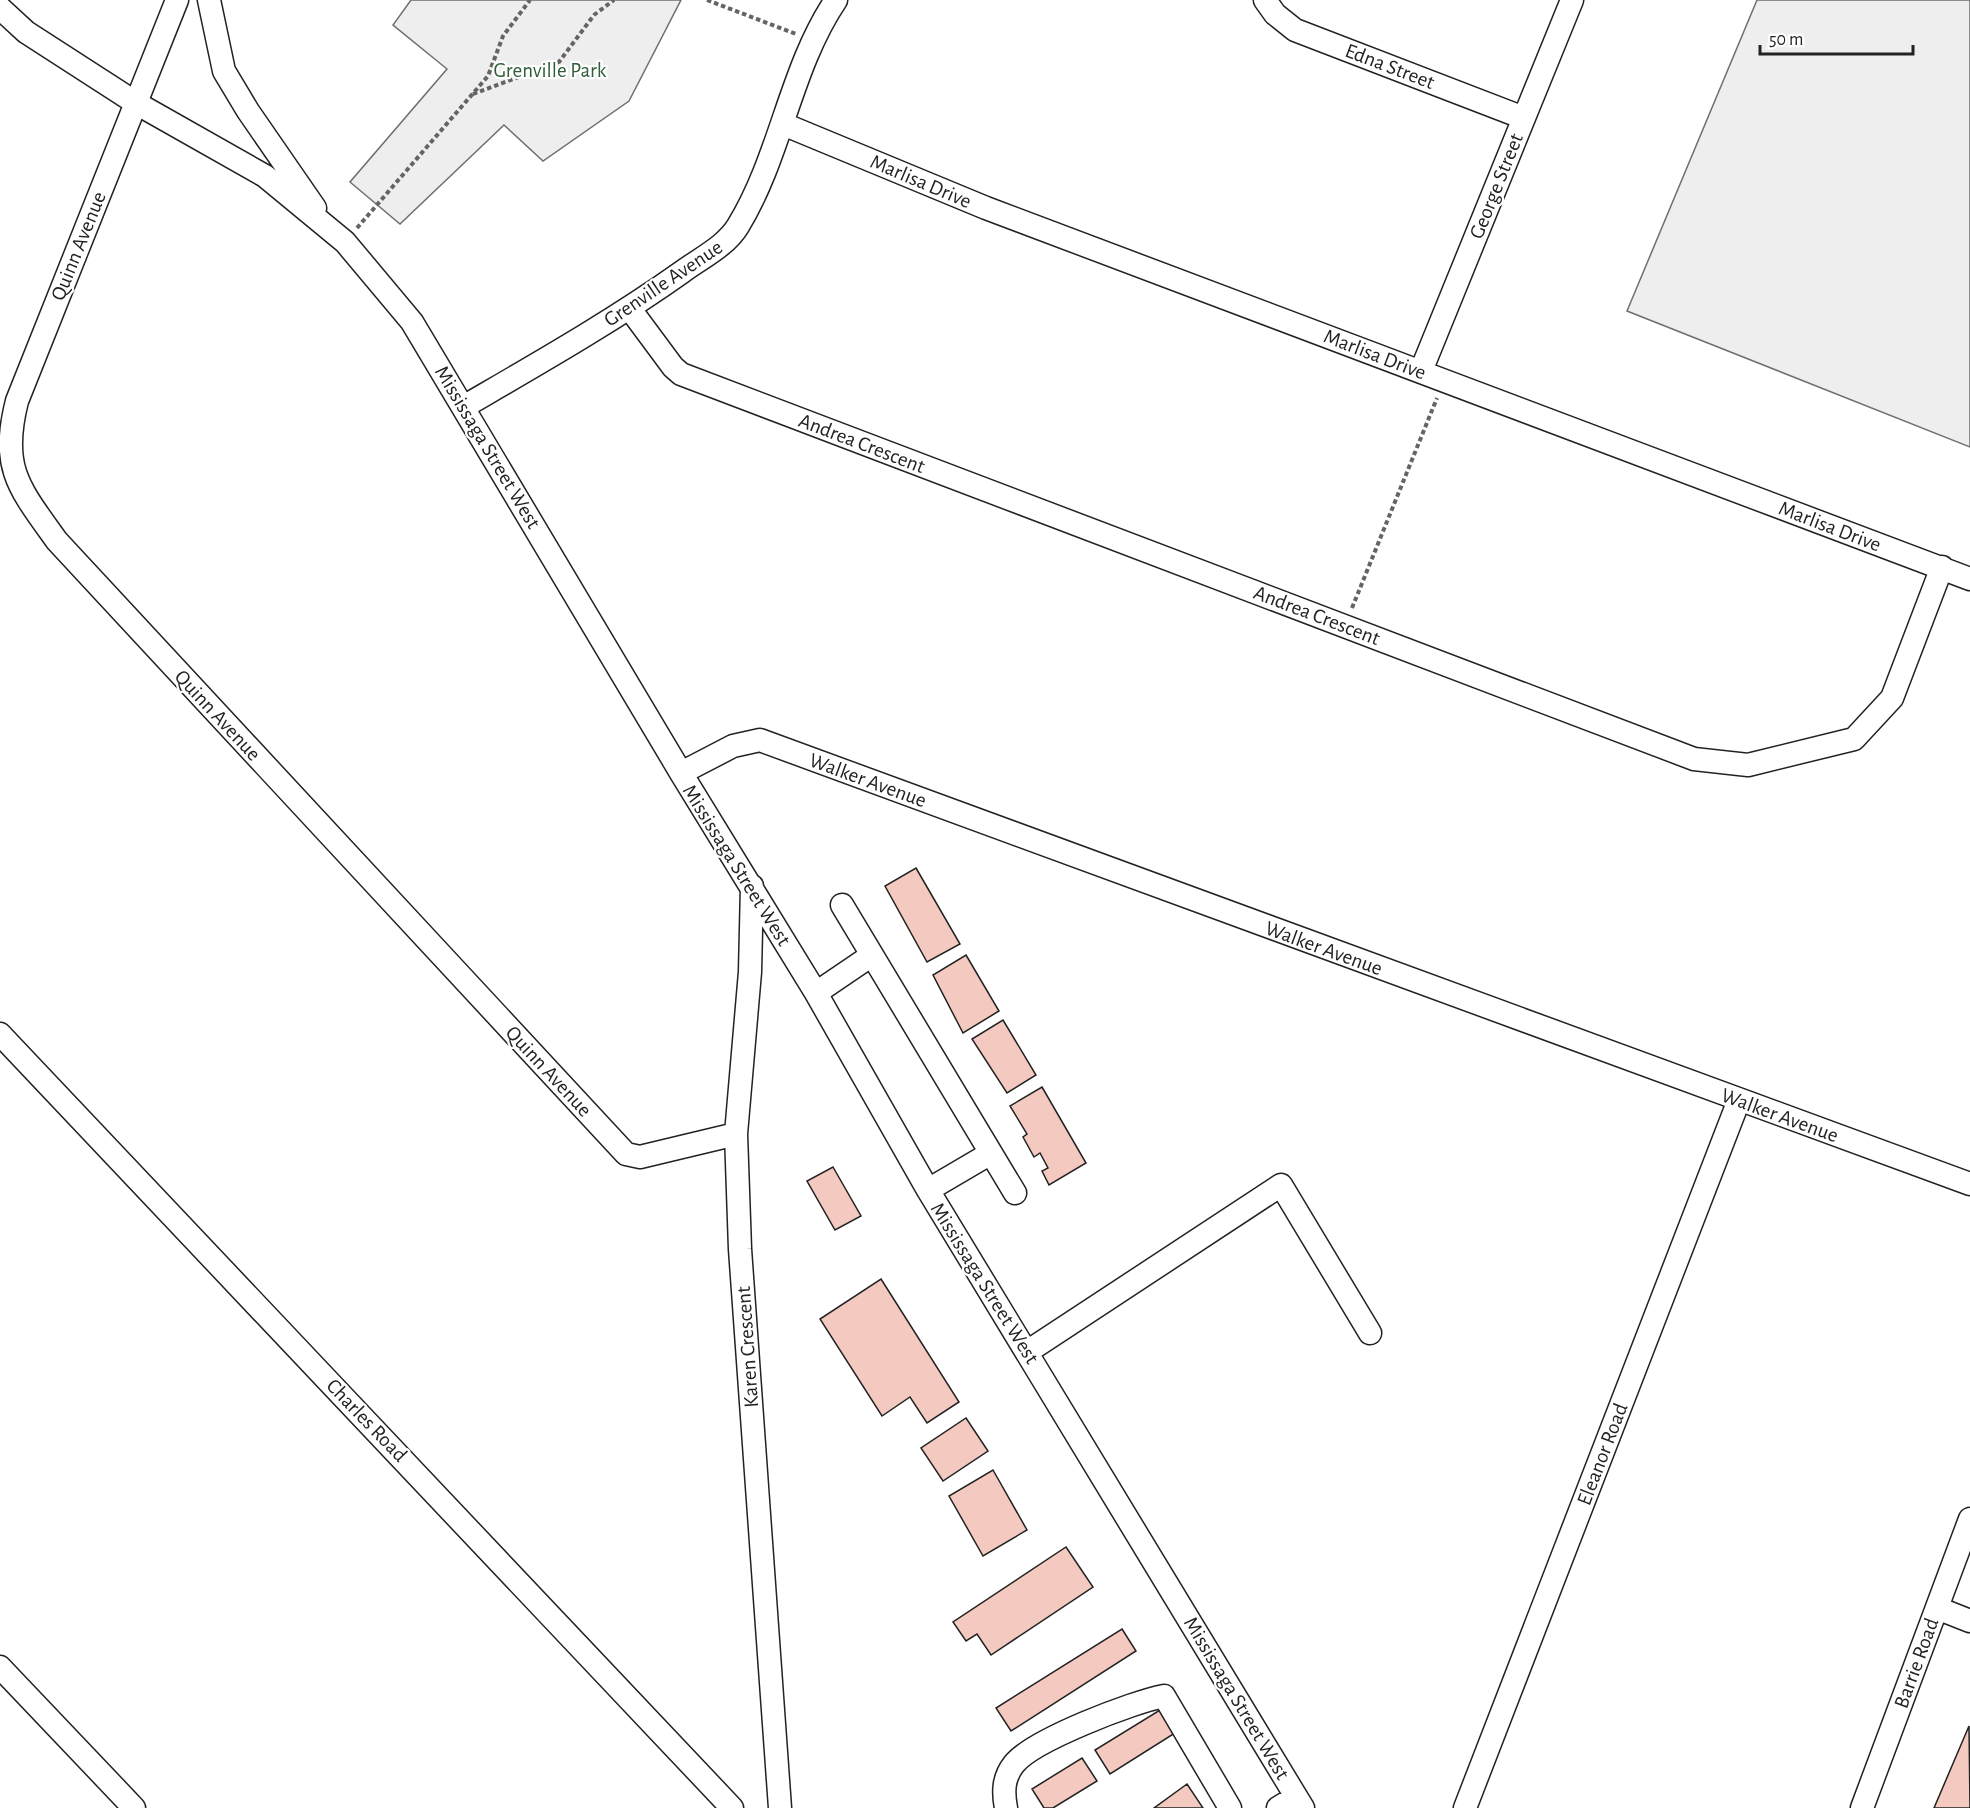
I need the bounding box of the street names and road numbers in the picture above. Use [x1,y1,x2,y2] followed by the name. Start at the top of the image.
[1342,40,1438,93] street label: Edna Street
[1466,130,1527,242] street label: George Street
[867,151,974,212] street label: Marlisa Drive
[47,189,110,304] street label: Quinn Avenue
[600,236,726,331] street label: Grenville Avenue
[1321,325,1429,384] street label: Marlisa Drive
[431,362,544,532] street label: Mississaga Street West
[796,410,928,477] street label: Andrea Crescent
[1776,497,1884,556] street label: Marlisa Drive
[1251,582,1383,649] street label: Andrea Crescent
[171,666,265,765] street label: Quinn Avenue
[806,750,929,811] street label: Walker Avenue
[679,781,795,950] street label: Mississaga Street West
[1262,918,1385,979] street label: Walker Avenue
[502,1022,596,1121] street label: Quinn Avenue
[1718,1085,1841,1146] street label: Walker Avenue
[927,1199,1043,1368] street label: Mississaga Street West
[733,1285,762,1408] street label: Karen Crescent
[322,1375,411,1466] street label: Charles Road
[1573,1400,1632,1508] street label: Eleanor Road
[1180,1613,1293,1783] street label: Mississaga Street West
[1890,1615,1943,1711] street label: Barrie Road

